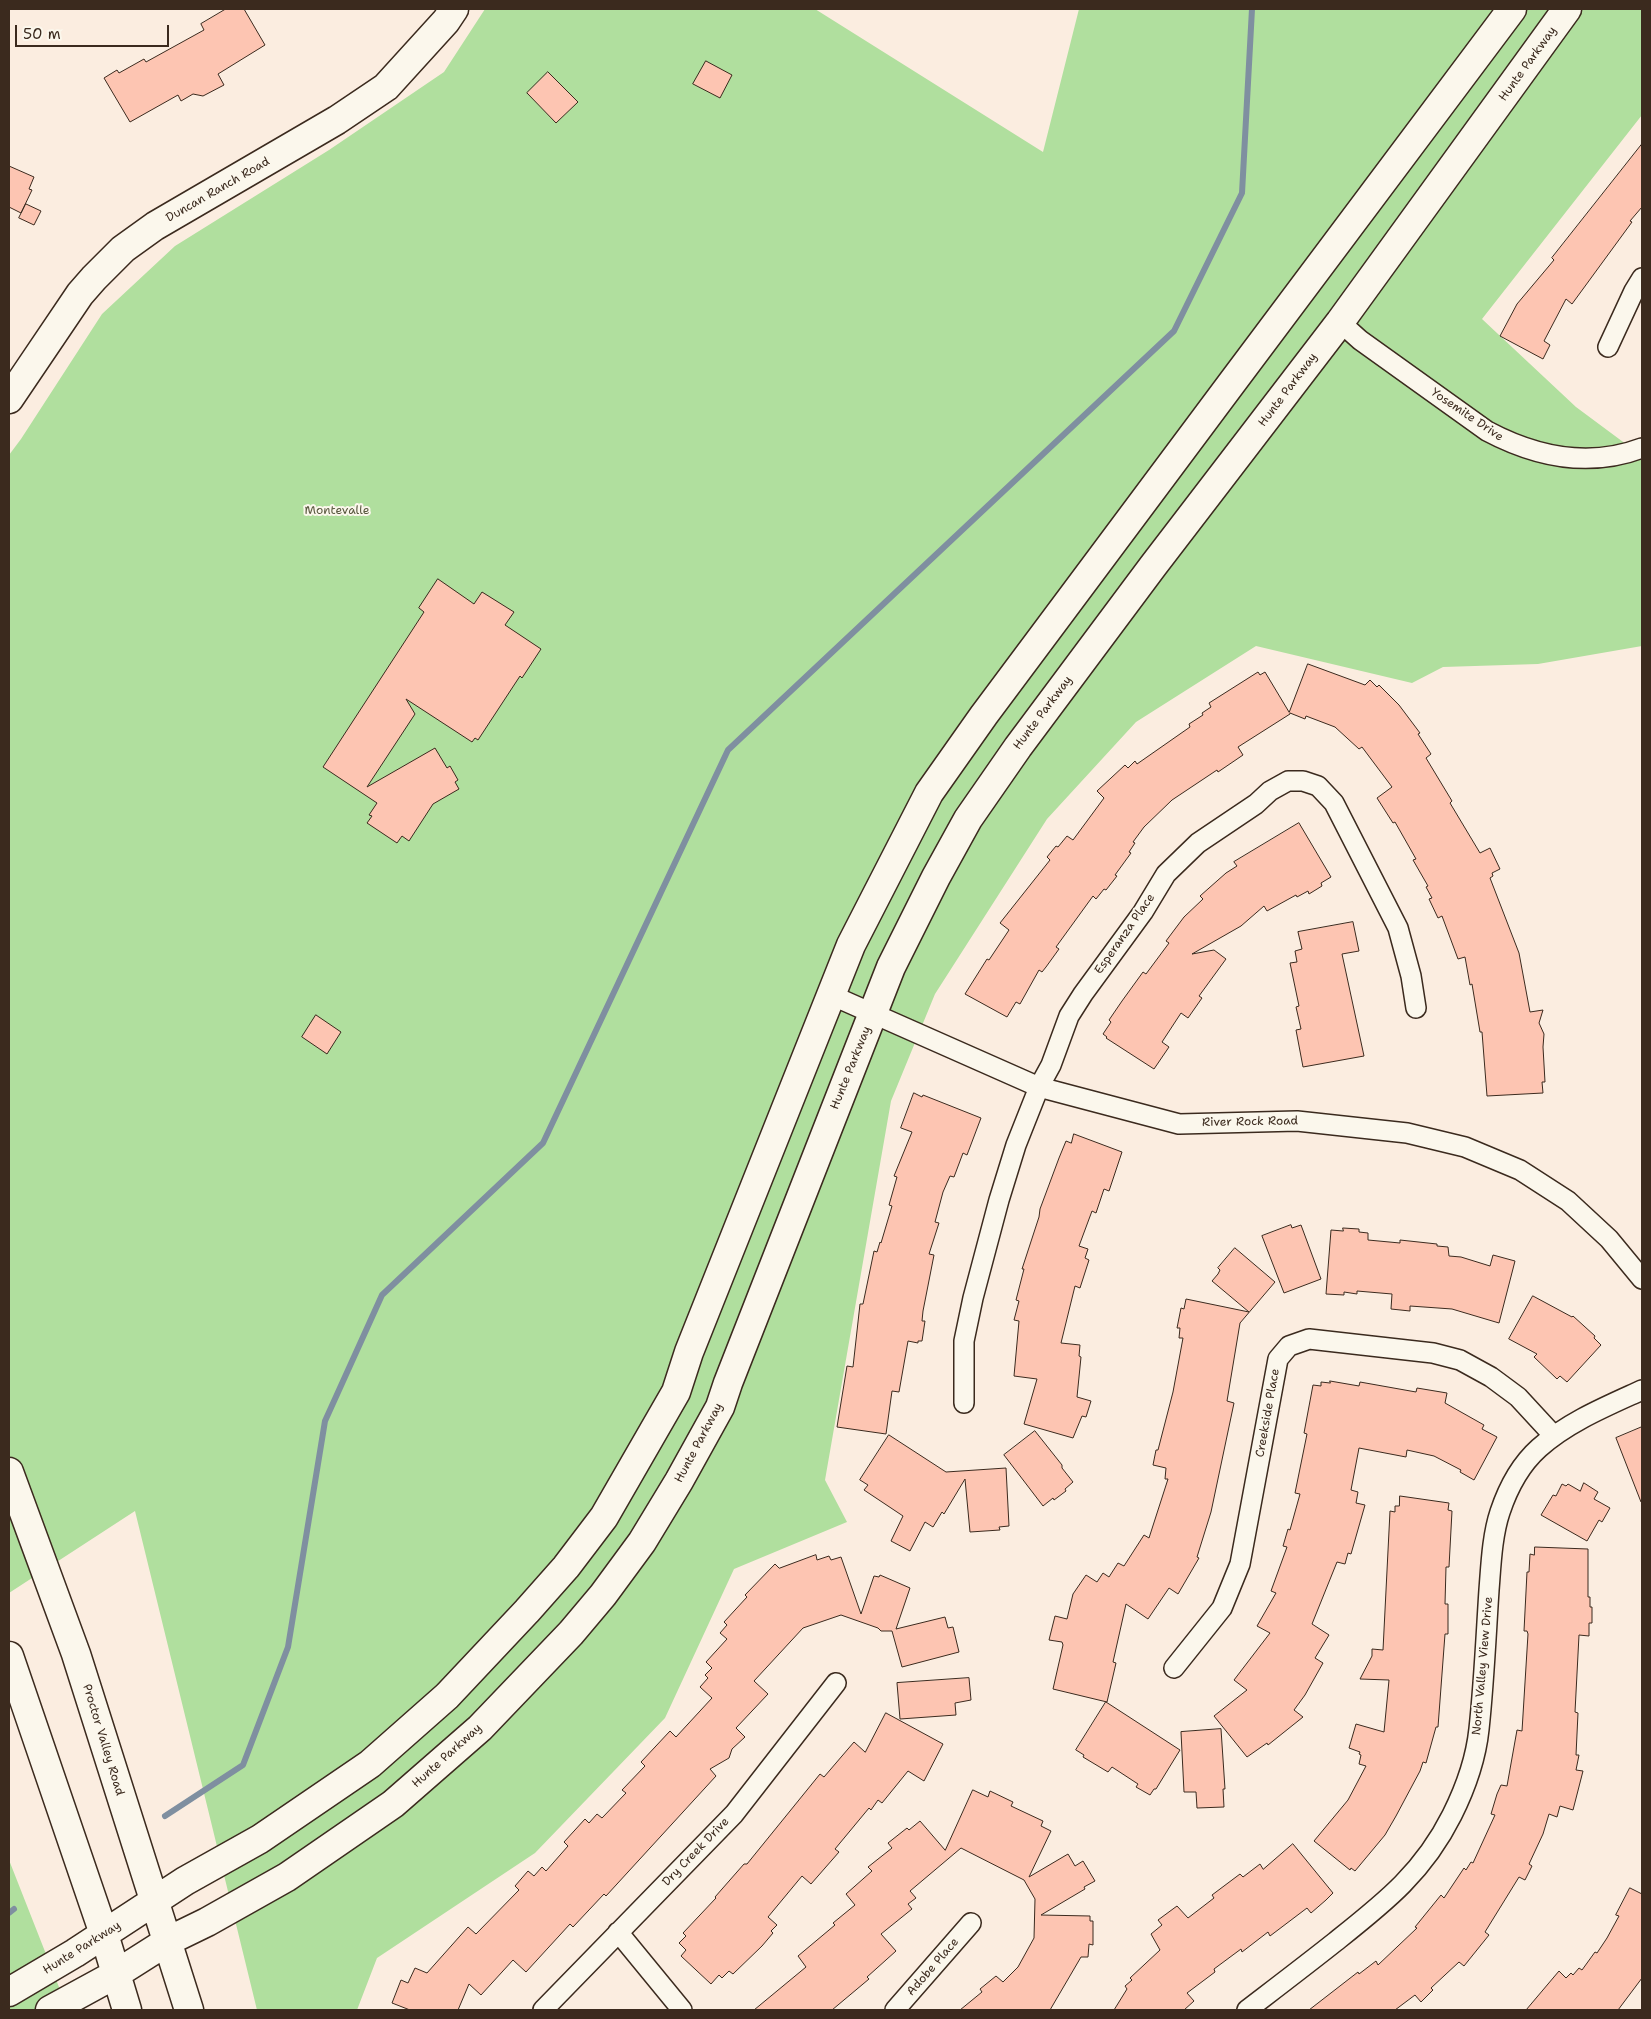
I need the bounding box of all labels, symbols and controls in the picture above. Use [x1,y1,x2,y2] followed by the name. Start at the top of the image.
[18,15,171,47] scale bar
[23,24,61,44] text: 50 m
[1496,24,1560,104] street label: Hunte Parkway
[164,154,272,226] street label: Duncan Ranch Road
[1256,350,1320,430] street label: Hunte Parkway
[1428,385,1506,445] street label: Yosemite Drive
[305,504,369,518] park label: Montevalle
[1011,673,1075,753] street label: Hunte Parkway
[1092,891,1158,977] street label: Esperanza Place
[828,1024,874,1112] street label: Hunte Parkway
[1202,1114,1298,1130] street label: River Rock Road
[1253,1367,1283,1459] street label: Creekside Place
[672,1400,726,1486] street label: Hunte Parkway
[1470,1596,1496,1736] street label: North Valley View Drive
[79,1682,127,1798] street label: Proctor Valley Road
[409,1721,485,1791] street label: Hunte Parkway
[660,1815,732,1889] street label: Dry Creek Drive
[41,1918,123,1978] street label: Hunte Parkway
[904,1935,962,1999] street label: Adobe Place

